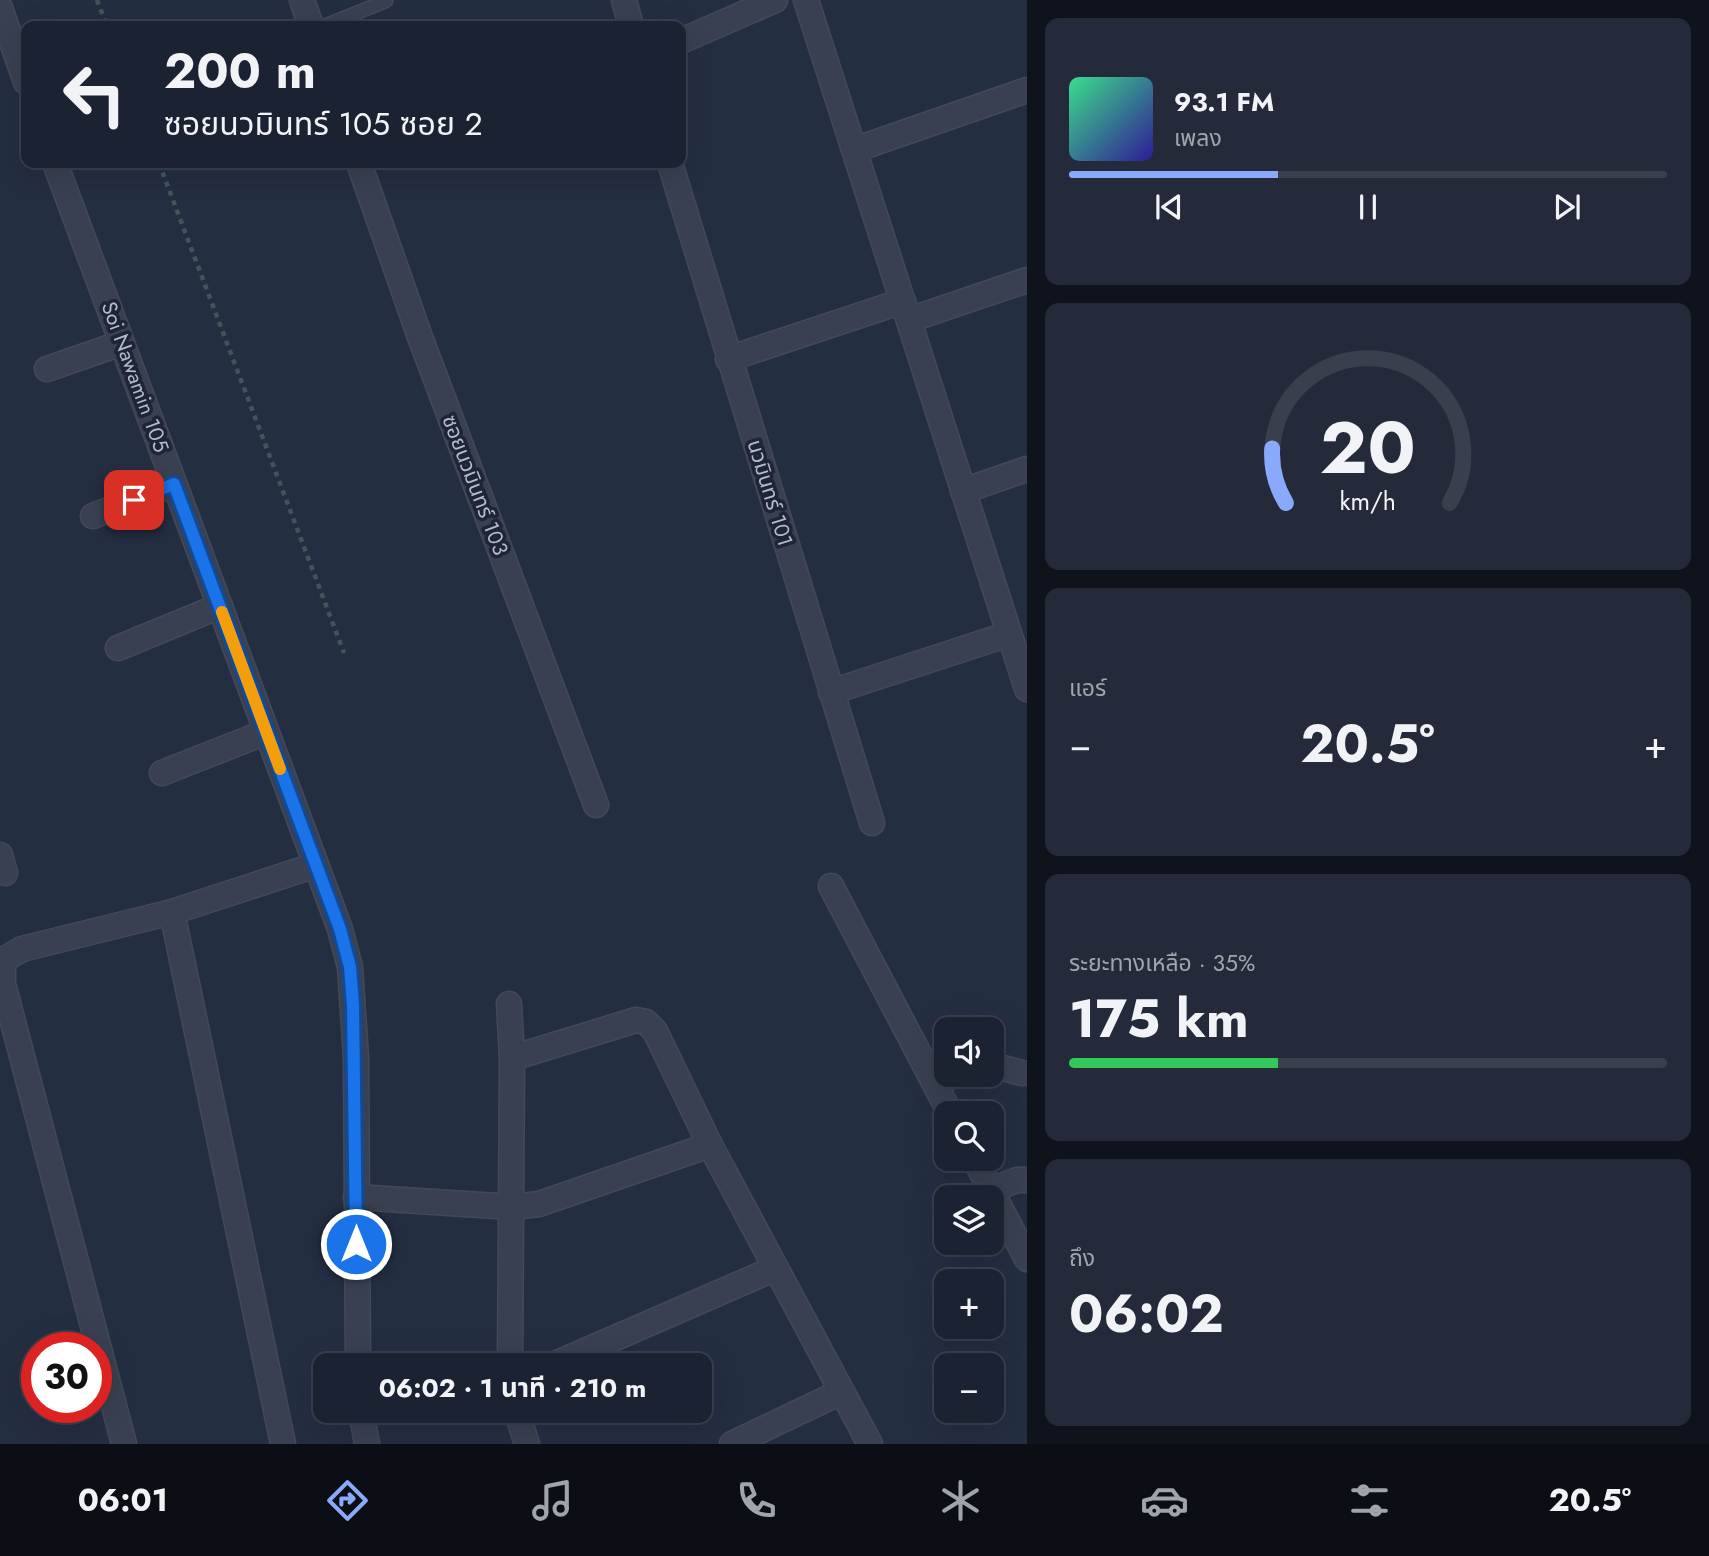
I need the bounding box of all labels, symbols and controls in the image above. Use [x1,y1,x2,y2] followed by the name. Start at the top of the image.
[164,36,316,106] text: 200 m
[49,49,140,140] icon: left
[1174,83,1274,121] text: 93.1 FM
[164,101,483,147] text: ซอยนวมินทร์ 105 ซอย 2
[1174,121,1222,155] text: เพลง
[1150,188,1188,226] icon: previous
[1349,188,1387,226] icon: pause
[1548,188,1586,226] icon: next
[94,297,176,457] street label: Soi Nawamin 105
[1320,395,1416,500] text: 20
[434,411,516,559] street label: ซอยนวมินทร์ 103
[740,436,800,550] street label: นวมินทร์ 101
[104,470,164,530] pin
[115,481,153,519] icon: arrive
[1340,483,1396,519] text: km/h
[1069,671,1106,705] text: แอร์
[1300,706,1435,782] text: 20.5°
[1069,717,1091,772] text: −
[1644,717,1667,772] text: +
[1069,946,1255,980] text: ระยะทางเหลือ · 35%
[1069,981,1249,1057] text: 175 km
[934,1017,1004,1423] map controls
[934,1017,1004,1087] button: sound
[934,1101,1004,1171] button: search
[934,1185,1004,1255] button: layers
[319,1207,393,1281] position arrow
[1069,1241,1095,1275] text: ถึง
[934,1269,1004,1339] button: +
[1069,1276,1224,1352] text: 06:02
[21,1332,112,1423] speed limit sign: 30
[934,1353,1004,1423] button: −
[379,1369,646,1407] text: 06:02 · 1 นาที · 210 m
[323,1476,372,1525] icon: directions
[528,1476,577,1525] icon: music
[732,1476,781,1525] icon: phone
[936,1476,985,1525] icon: climate
[1140,1476,1189,1525] icon: car
[1345,1476,1394,1525] icon: filters
[78,1477,168,1523] text: 06:01
[1549,1477,1631,1523] text: 20.5°

